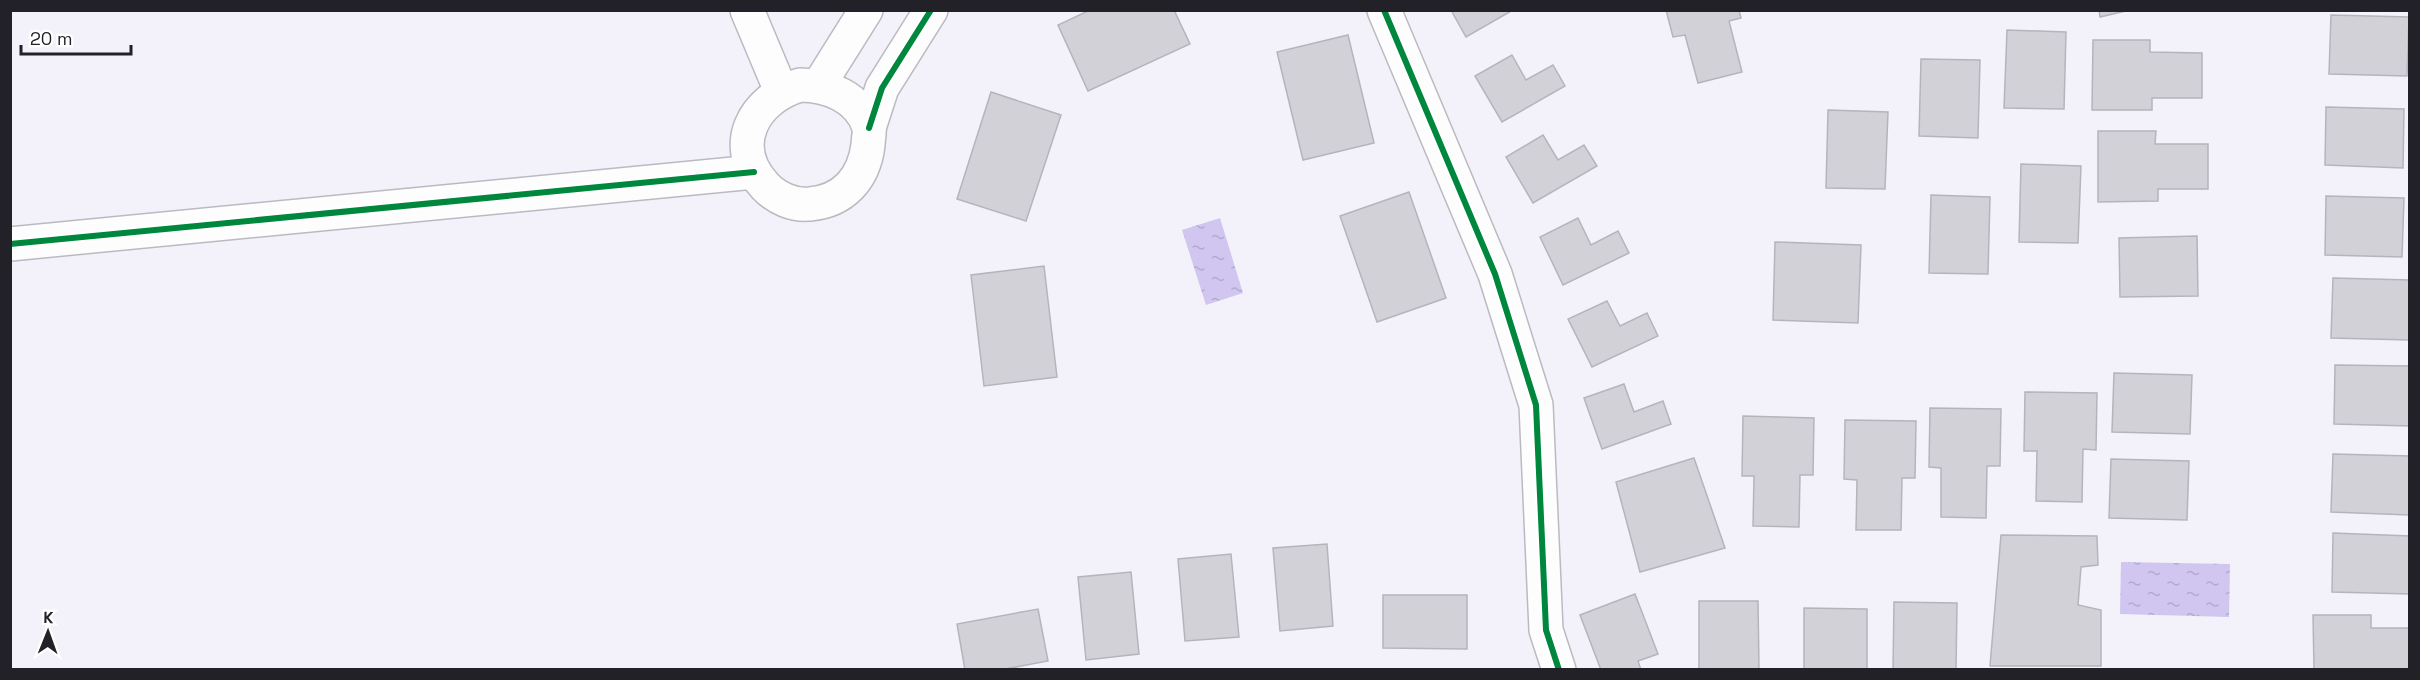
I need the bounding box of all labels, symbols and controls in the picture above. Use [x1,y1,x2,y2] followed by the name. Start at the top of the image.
[21,18,130,56] scale bar
[30,27,73,50] text: 20 m
[18,602,78,662] north arrow
[43,607,53,628] text: K

